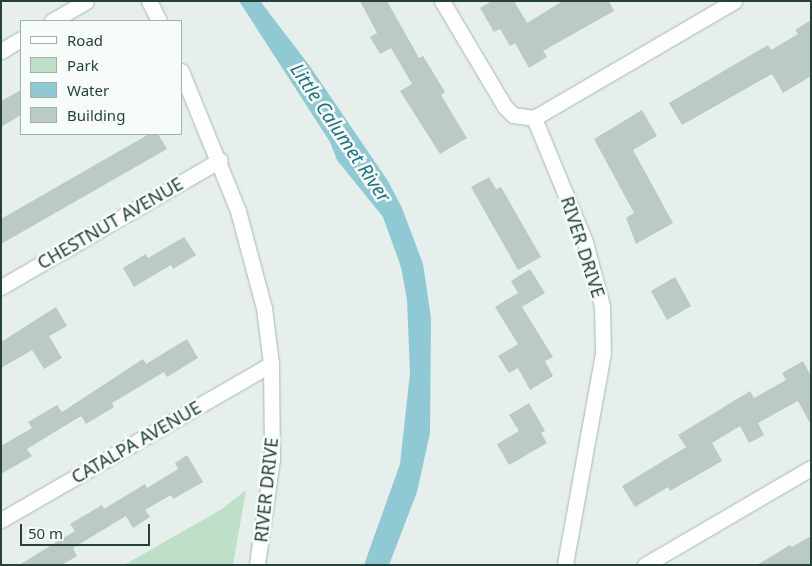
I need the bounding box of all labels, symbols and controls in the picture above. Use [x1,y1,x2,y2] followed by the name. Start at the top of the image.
[20,20,182,135] legend
[67,30,103,50] text: Road
[67,55,99,75] text: Park
[285,59,395,207] water label: Little Calumet River
[67,80,109,100] text: Water
[67,105,125,125] text: Building
[33,173,187,273] street label: CHESTNUT AVENUE
[556,194,610,300] street label: RIVER DRIVE
[67,396,205,488] street label: CATALPA AVENUE
[250,437,282,543] street label: RIVER DRIVE
[22,514,152,546] scale bar
[28,523,63,543] text: 50 m

